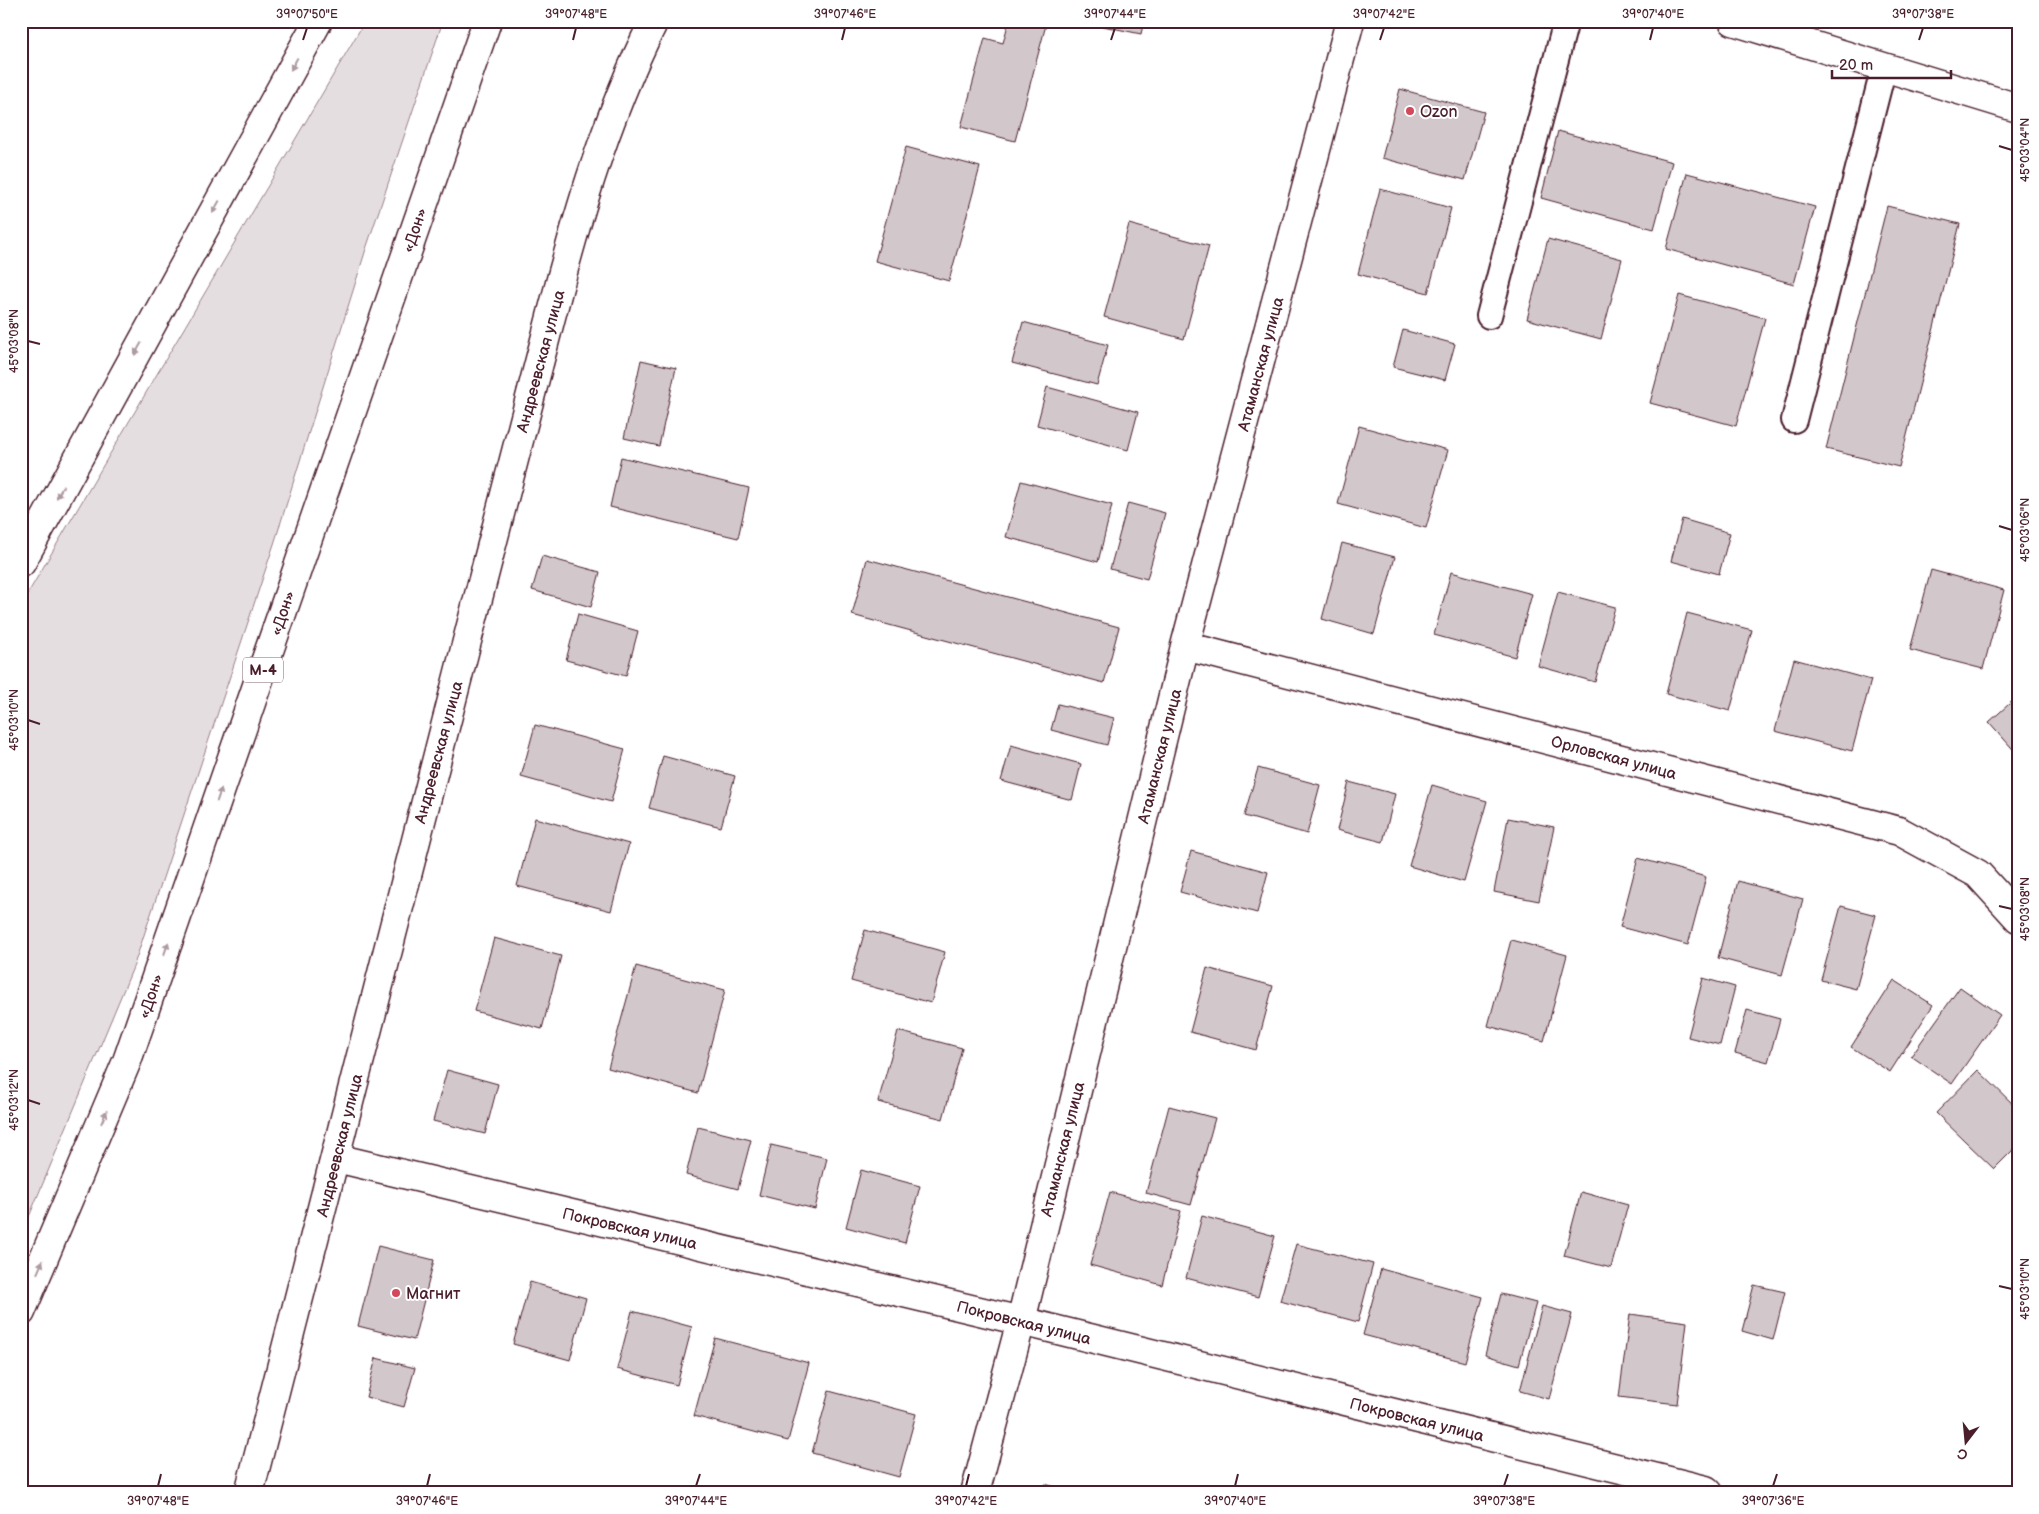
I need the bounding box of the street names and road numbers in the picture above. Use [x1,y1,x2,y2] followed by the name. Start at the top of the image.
[399,206,432,255] street label: «Дон»
[513,288,570,436] street label: Андреевская улица
[1234,295,1289,435] street label: Атаманская улица
[267,589,300,638] street label: «Дон»
[243,658,283,682] road number: М-4
[411,679,468,827] street label: Андреевская улица
[1134,686,1187,827] street label: Атаманская улица
[1549,733,1679,784] street label: Орловская улица
[135,972,168,1021] street label: «Дон»
[313,1071,368,1220] street label: Андреевская улица
[1037,1079,1090,1220] street label: Атаманская улица
[560,1205,699,1254] street label: Покровская улица
[955,1298,1093,1349] street label: Покровская улица
[1348,1395,1486,1446] street label: Покровская улица

